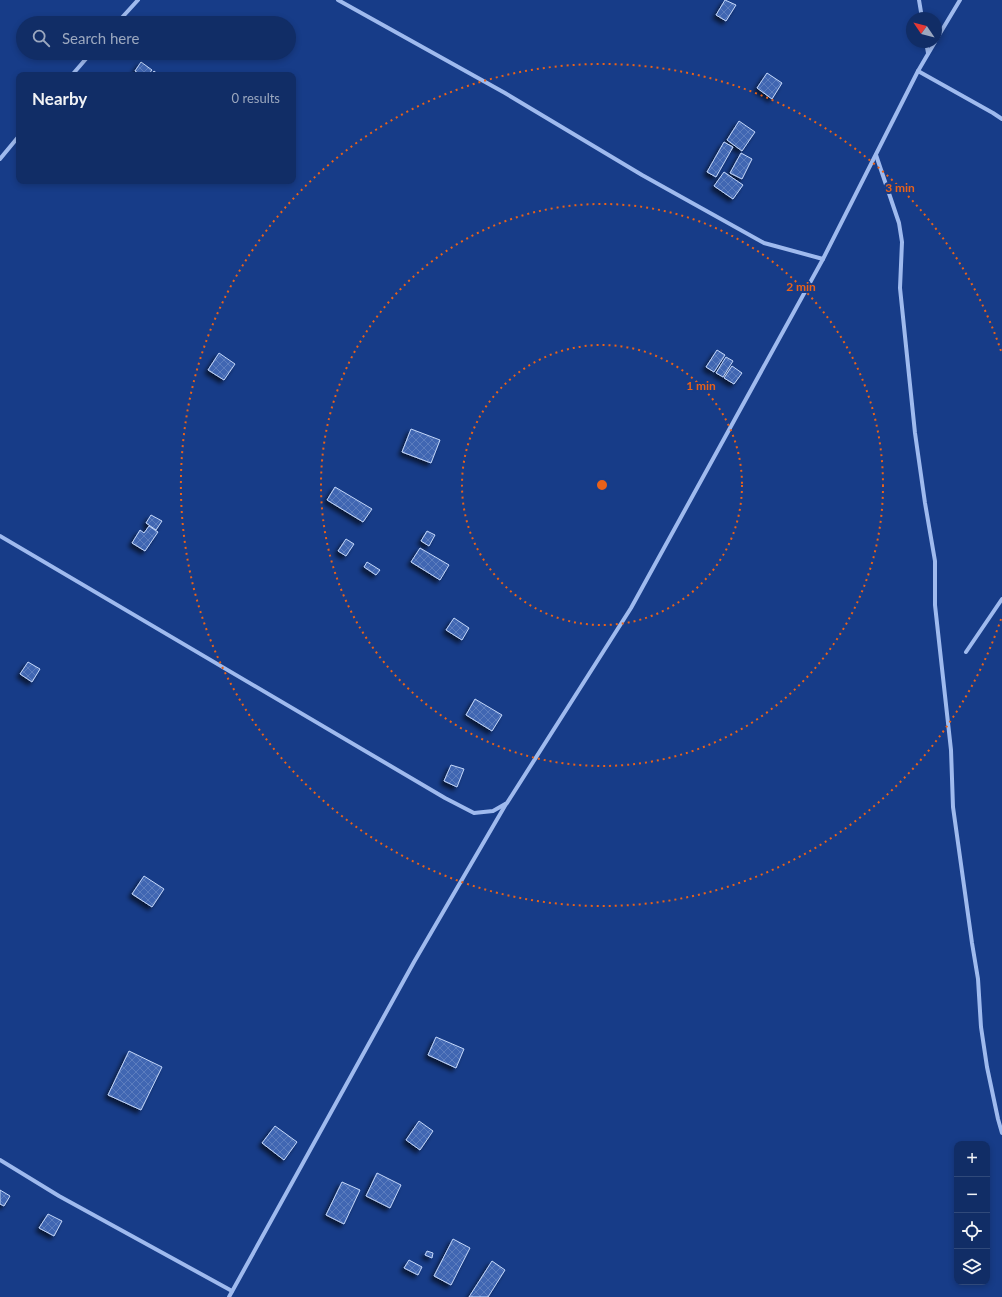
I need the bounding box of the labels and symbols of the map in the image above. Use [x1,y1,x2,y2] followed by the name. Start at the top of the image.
[906,12,942,48] north arrow
[885,180,915,195] text: 3 min
[786,279,816,294] text: 2 min
[686,378,716,393] text: 1 min
[595,478,609,492] centre of rings

